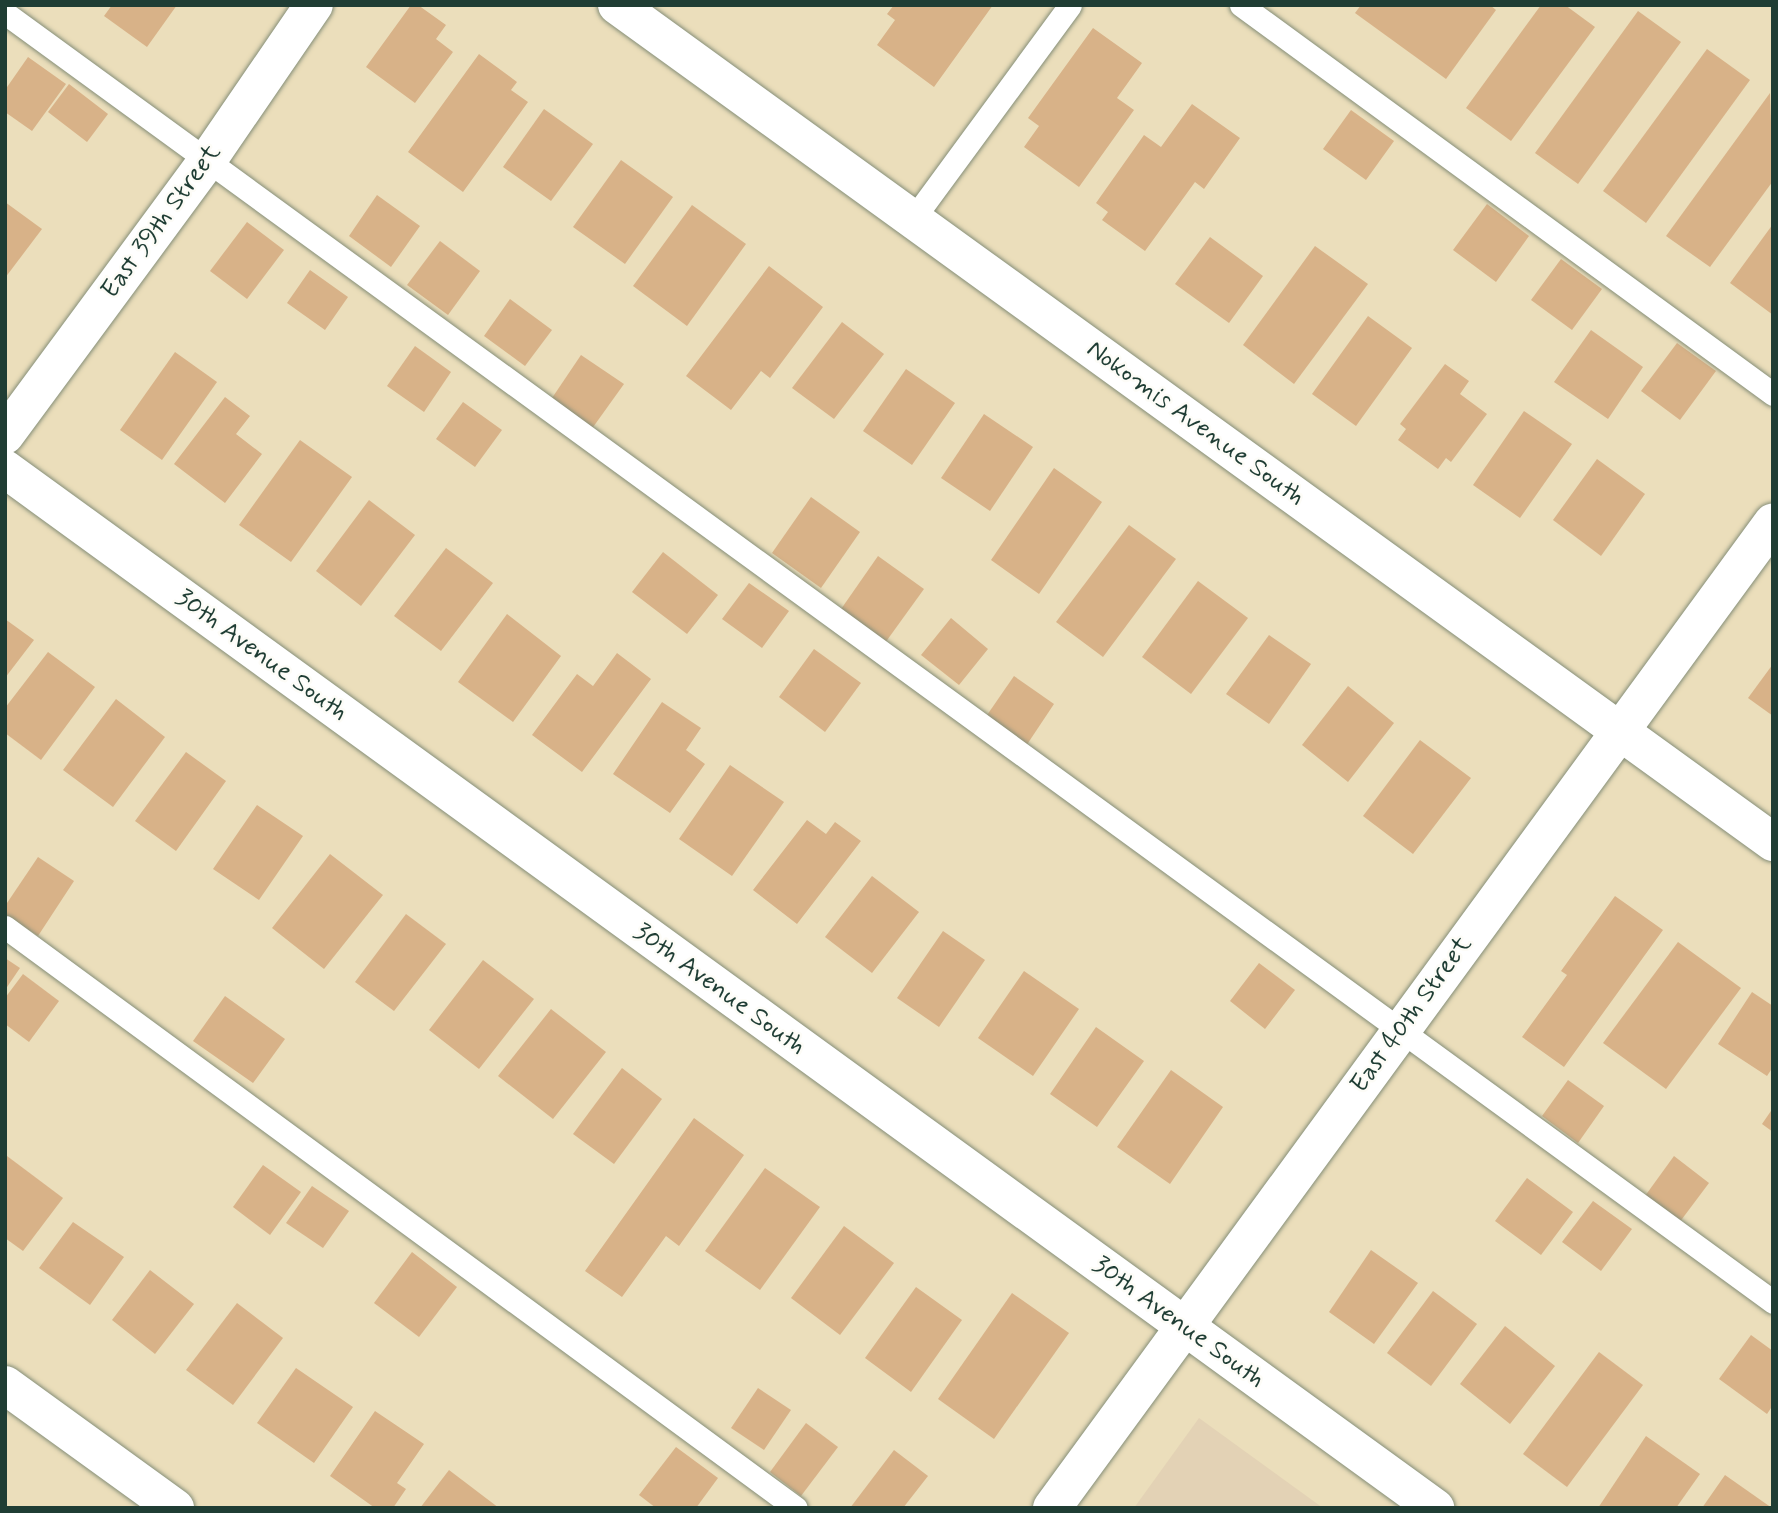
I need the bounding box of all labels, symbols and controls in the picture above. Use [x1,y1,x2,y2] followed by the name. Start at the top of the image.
[95,139,229,305] street label: East 39th Street
[1085,338,1305,510] street label: Nokomis Avenue South
[171,584,351,728] street label: 30th Avenue South
[629,918,809,1062] street label: 30th Avenue South
[1345,930,1479,1100] street label: East 40th Street
[1088,1251,1268,1395] street label: 30th Avenue South

